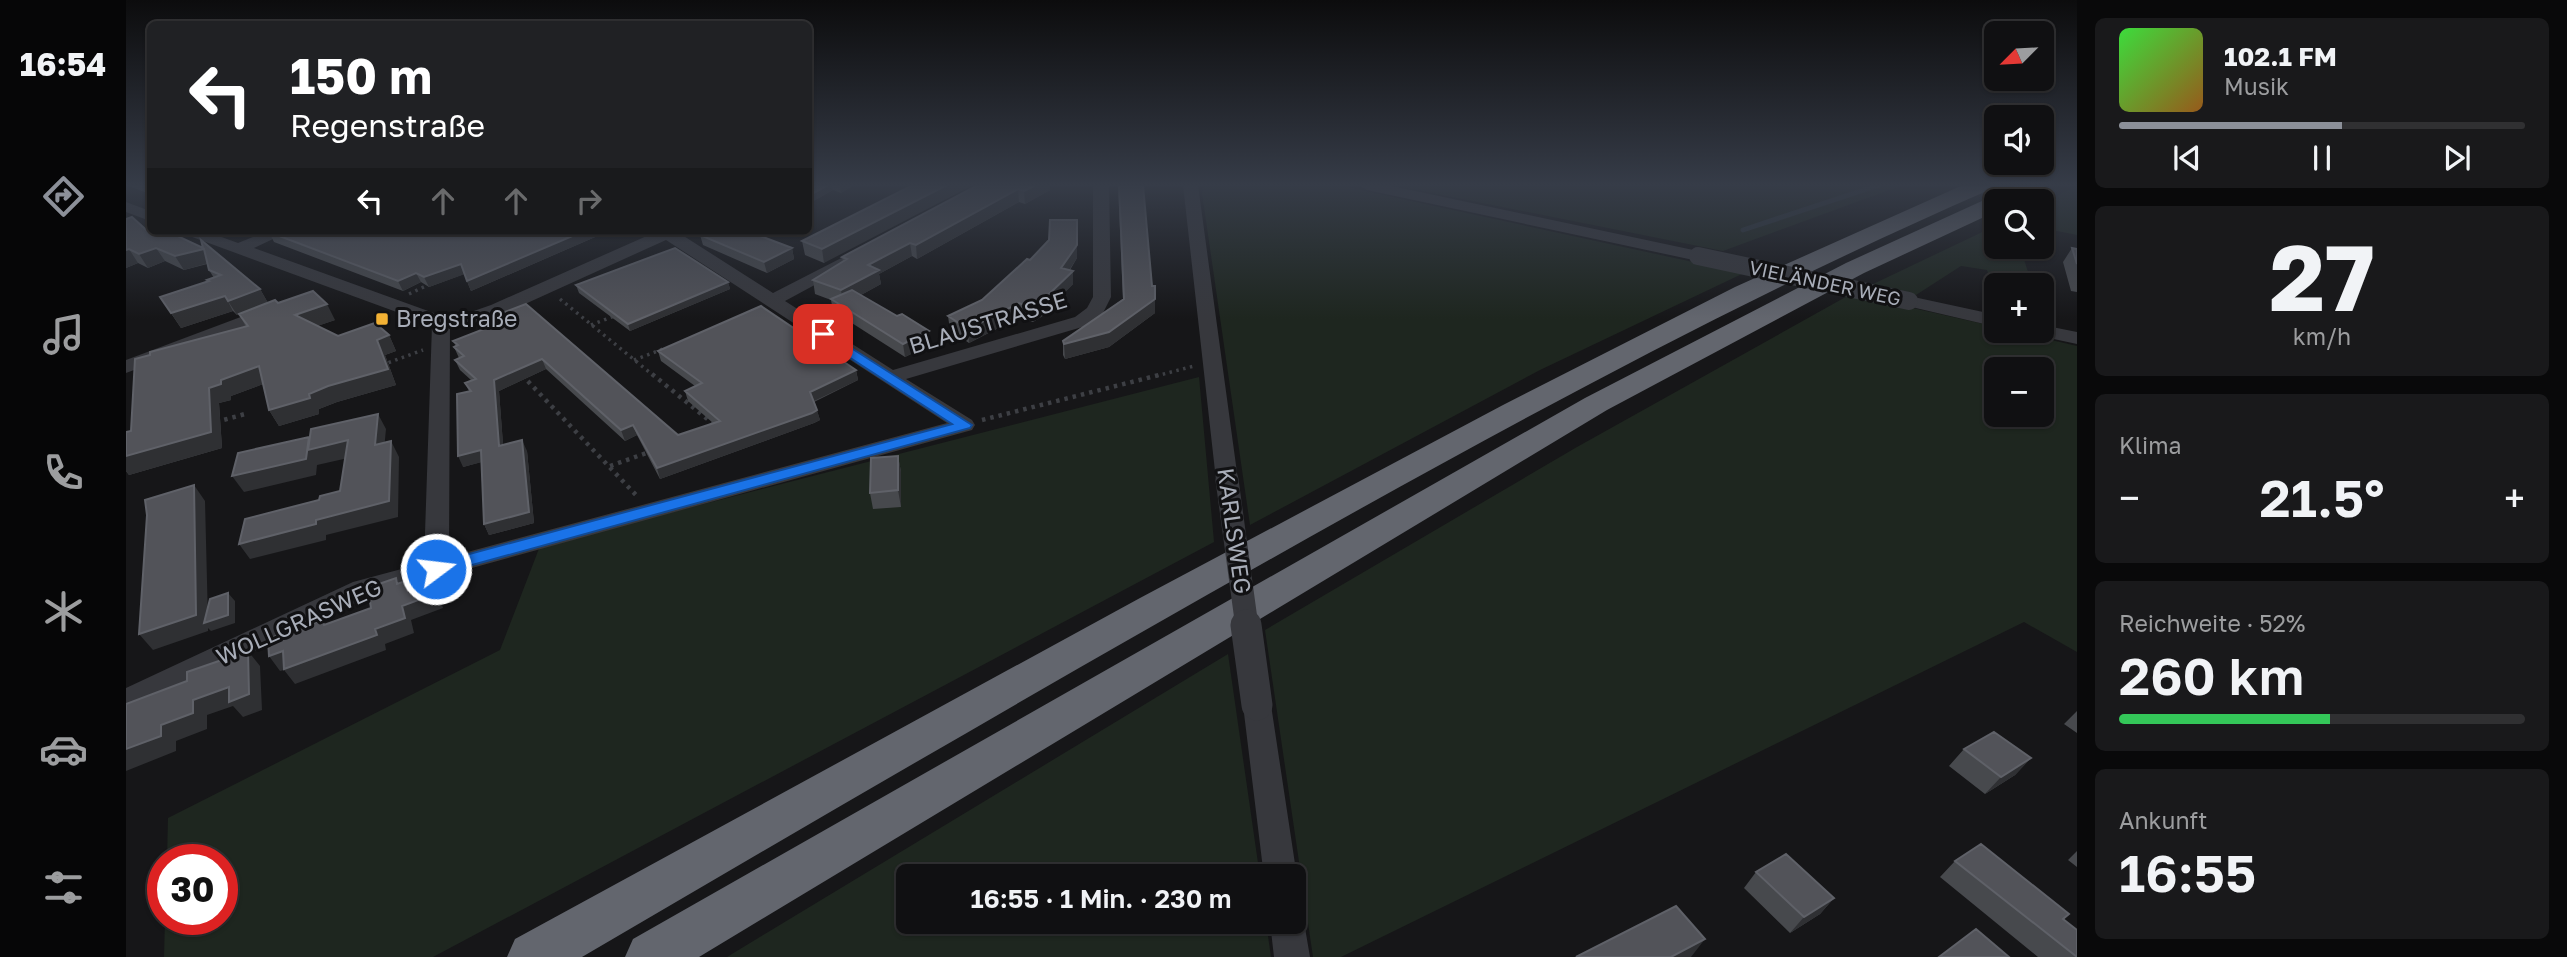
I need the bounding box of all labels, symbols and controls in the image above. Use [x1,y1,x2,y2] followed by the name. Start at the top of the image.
[1984,21,2054,91] north arrow
[1984,21,2054,427] map controls
[2224,41,2337,72] text: 102.1 FM
[20,45,106,83] text: 16:54
[290,46,432,105] text: 150 m
[175,49,266,140] icon: left
[2224,72,2289,100] text: Musik
[1984,105,2054,175] button: sound
[290,106,485,144] text: Regenstraße
[2168,139,2206,177] icon: previous
[2303,139,2341,177] icon: pause
[2438,139,2476,177] icon: next
[39,172,88,221] icon: directions
[351,182,389,220] icon: left
[424,182,462,220] icon: ahead
[497,182,535,220] icon: ahead
[570,182,608,220] icon: right
[1984,189,2054,259] button: search
[2269,222,2375,331] text: 27
[1747,255,1903,310] street label: VIELÄNDER WEG
[1984,273,2054,343] button: +
[905,285,1070,359] street label: BLAUSTRASSE
[396,304,517,332] place label: Bregstraße
[793,304,853,364] pin
[39,310,88,359] icon: music
[374,311,390,327] marker: Bregstraße
[804,315,842,353] icon: arrive
[2293,322,2351,350] text: km/h
[1984,357,2054,427] button: −
[2119,431,2182,459] text: Klima
[39,448,88,497] icon: phone
[1212,466,1258,596] street label: KARLSWEG
[2260,466,2384,528] text: 21.5°
[2119,475,2140,520] text: −
[2504,475,2525,520] text: +
[399,532,473,606] position arrow
[212,572,386,670] street label: WOLLGRASWEG
[39,587,88,636] icon: climate
[2119,609,2305,637] text: Reichweite · 52%
[2119,644,2304,706] text: 260 km
[39,725,88,774] icon: car
[2119,806,2207,834] text: Ankunft
[2119,841,2256,903] text: 16:55
[147,844,238,935] speed limit sign: 30
[39,863,88,912] icon: filters
[970,883,1232,914] text: 16:55 · 1 Min. · 230 m

